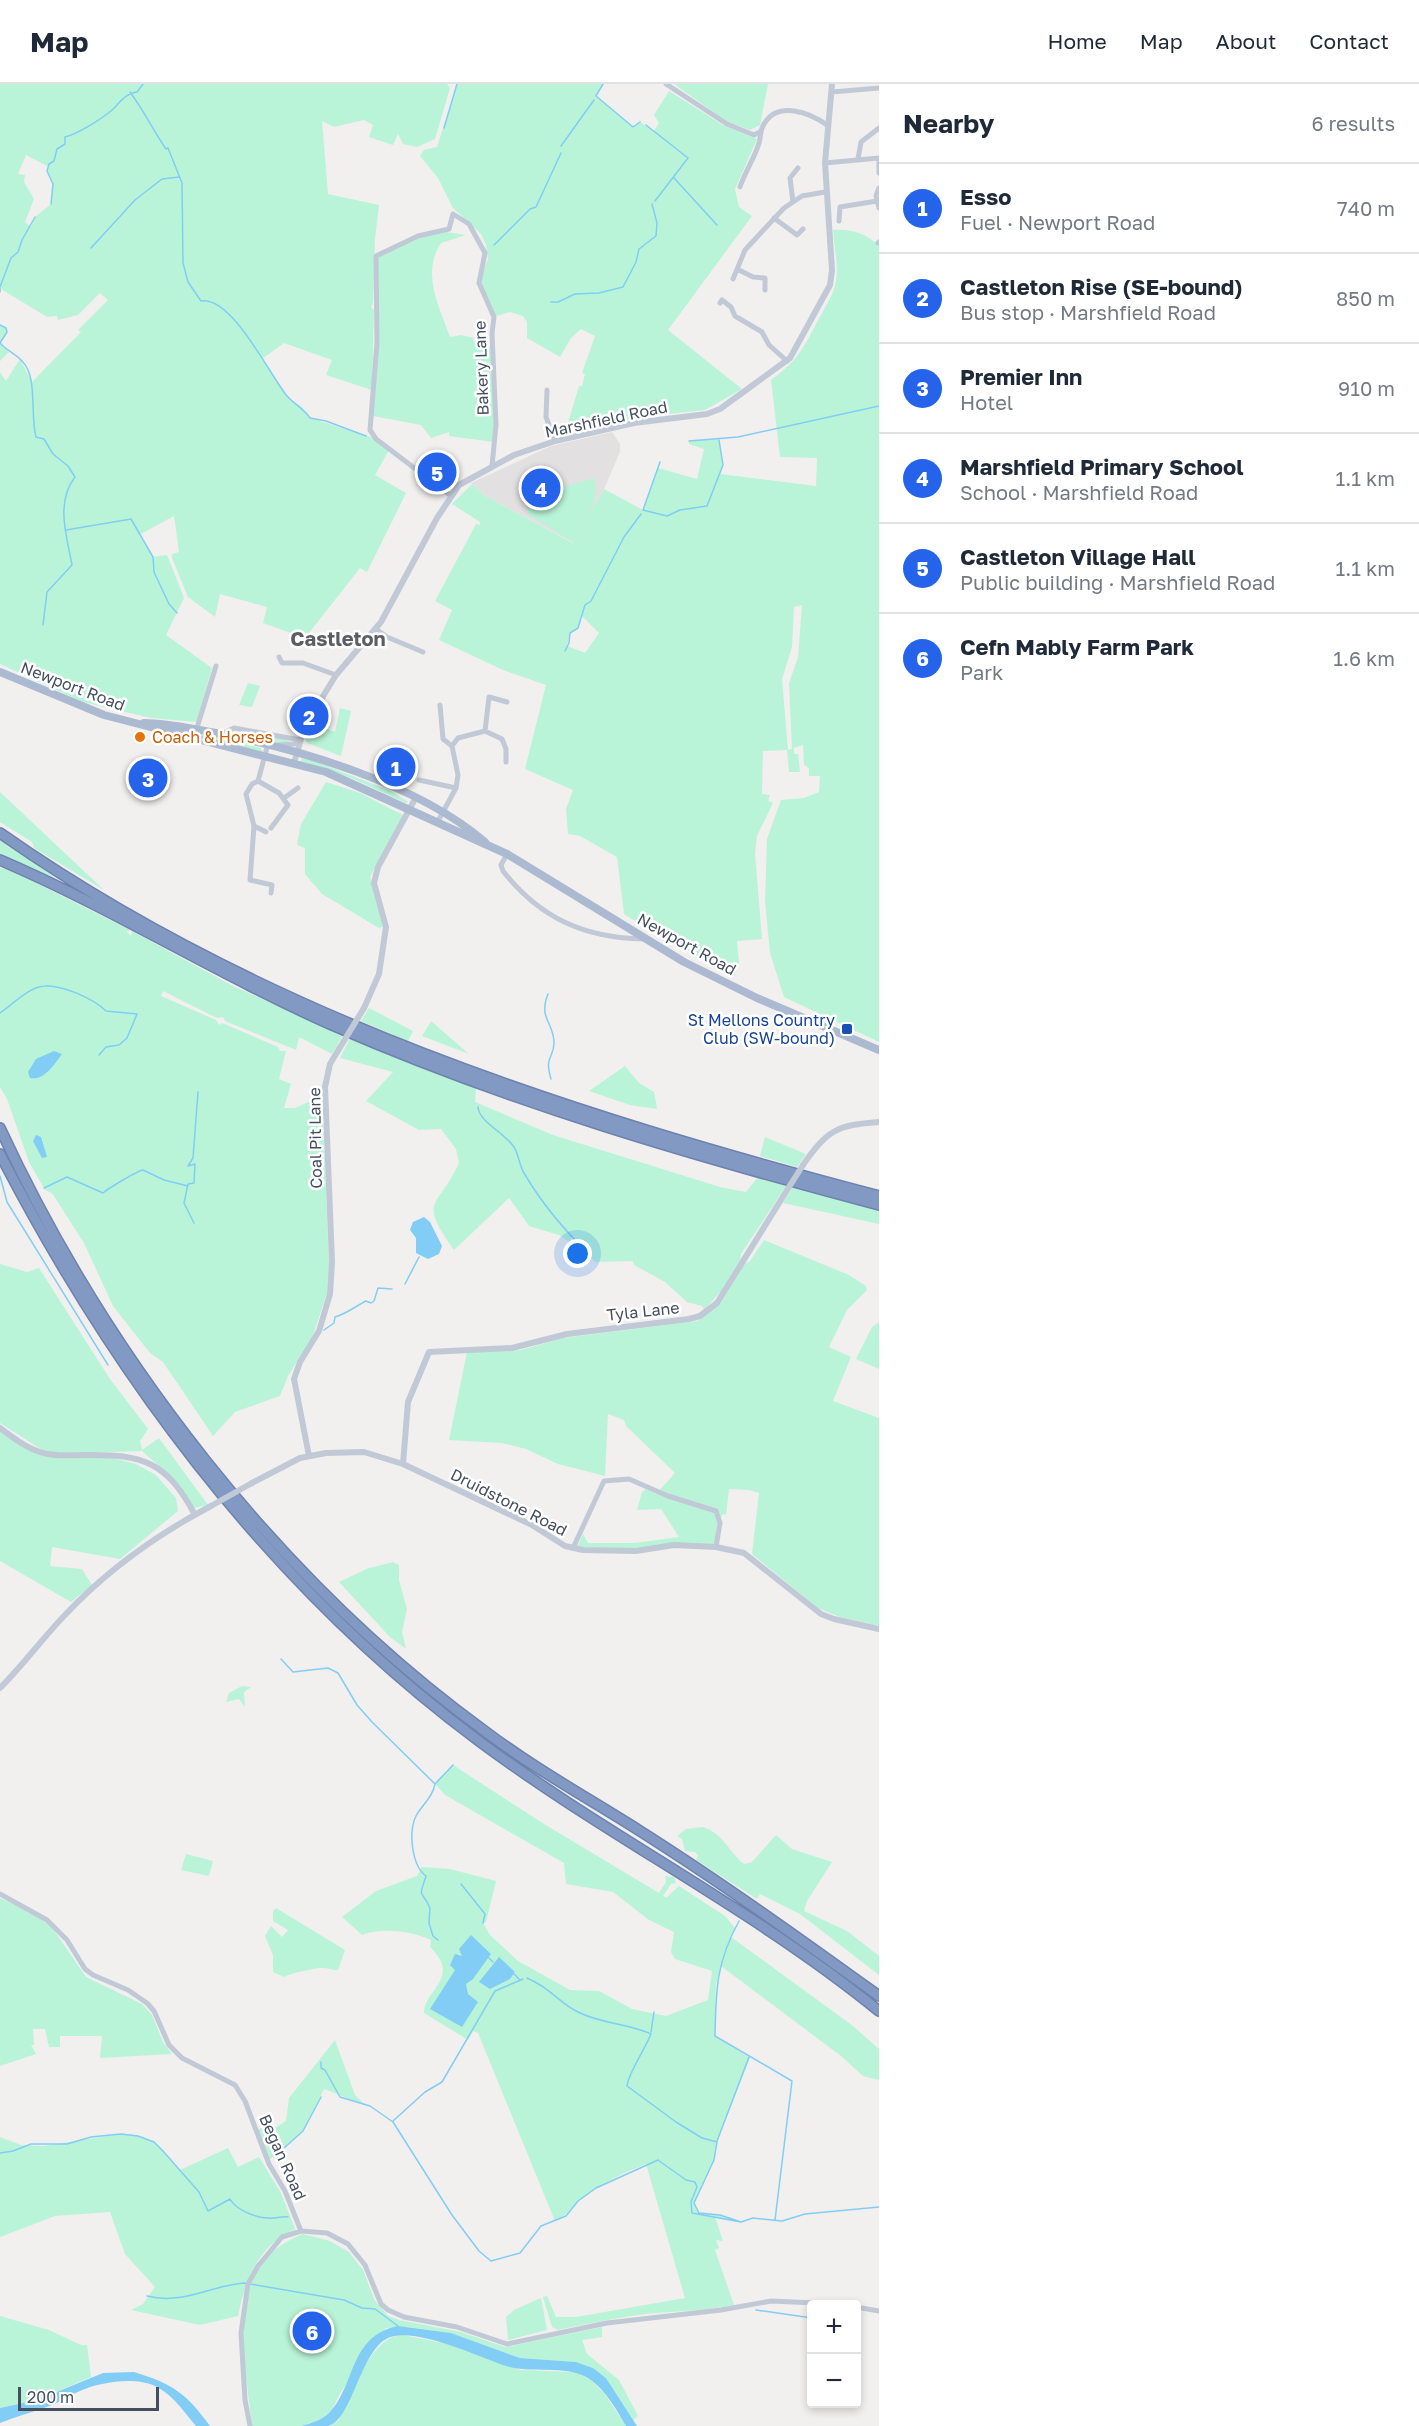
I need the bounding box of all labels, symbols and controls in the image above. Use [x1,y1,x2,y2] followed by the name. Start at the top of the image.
[30,25,88,58] text: Map
[1047,28,1107,54] text: Home
[1140,28,1183,54] text: Map
[1216,28,1276,54] text: About
[1309,28,1389,54] text: Contact
[903,108,994,139] text: Nearby
[1311,111,1395,135] text: 6 results
[960,183,1012,210] text: Esso
[917,196,928,220] text: 1
[1337,196,1395,220] text: 740 m
[960,210,1155,234] text: Fuel · Newport Road
[960,273,1243,300] text: Castleton Rise (SE-bound)
[916,286,929,310] text: 2
[1336,286,1395,310] text: 850 m
[960,300,1216,324] text: Bus stop · Marshfield Road
[469,320,493,416] street label: Bakery Lane
[960,363,1082,390] text: Premier Inn
[916,376,929,400] text: 3
[1338,376,1395,400] text: 910 m
[960,390,1013,414] text: Hotel
[543,396,669,442] street label: Marshfield Road
[418,450,456,494] pin: 5
[960,453,1244,480] text: Marshfield Primary School
[522,466,560,510] pin: 4
[916,466,929,490] text: 4
[1336,466,1395,490] text: 1.1 km
[960,480,1198,504] text: School · Marshfield Road
[960,543,1196,570] text: Castleton Village Hall
[916,556,929,580] text: 5
[1336,556,1395,580] text: 1.1 km
[960,570,1275,594] text: Public building · Marshfield Road
[290,626,386,650] district label: Castleton
[960,633,1194,660] text: Cefn Mably Farm Park
[916,646,929,670] text: 6
[1333,646,1395,670] text: 1.6 km
[18,657,128,715] street label: Newport Road
[960,660,1003,684] text: Park
[290,694,328,738] pin: 2
[152,727,273,747] place label: Coach & Horses
[133,730,147,744] marker: Coach & Horses
[376,744,416,790] pin: 1
[128,756,168,800] pin: 3
[634,909,740,979] street label: Newport Road
[688,1010,835,1048] place label: St Mellons Country Club (SW-bound)
[840,1022,854,1036] marker: St Mellons Country Club (SW-bound)
[304,1087,326,1189] street label: Coal Pit Lane
[563,1239,592,1268] your location
[606,1297,680,1325] street label: Tyla Lane
[447,1464,571,1540] street label: Druidstone Road
[255,2111,311,2203] street label: Began Road
[807,2300,861,2408] map controls
[807,2300,861,2354] button: +
[292,2308,332,2354] pin: 6
[807,2354,861,2408] button: −
[18,2384,159,2412] scale bar
[27,2387,74,2407] text: 200 m

